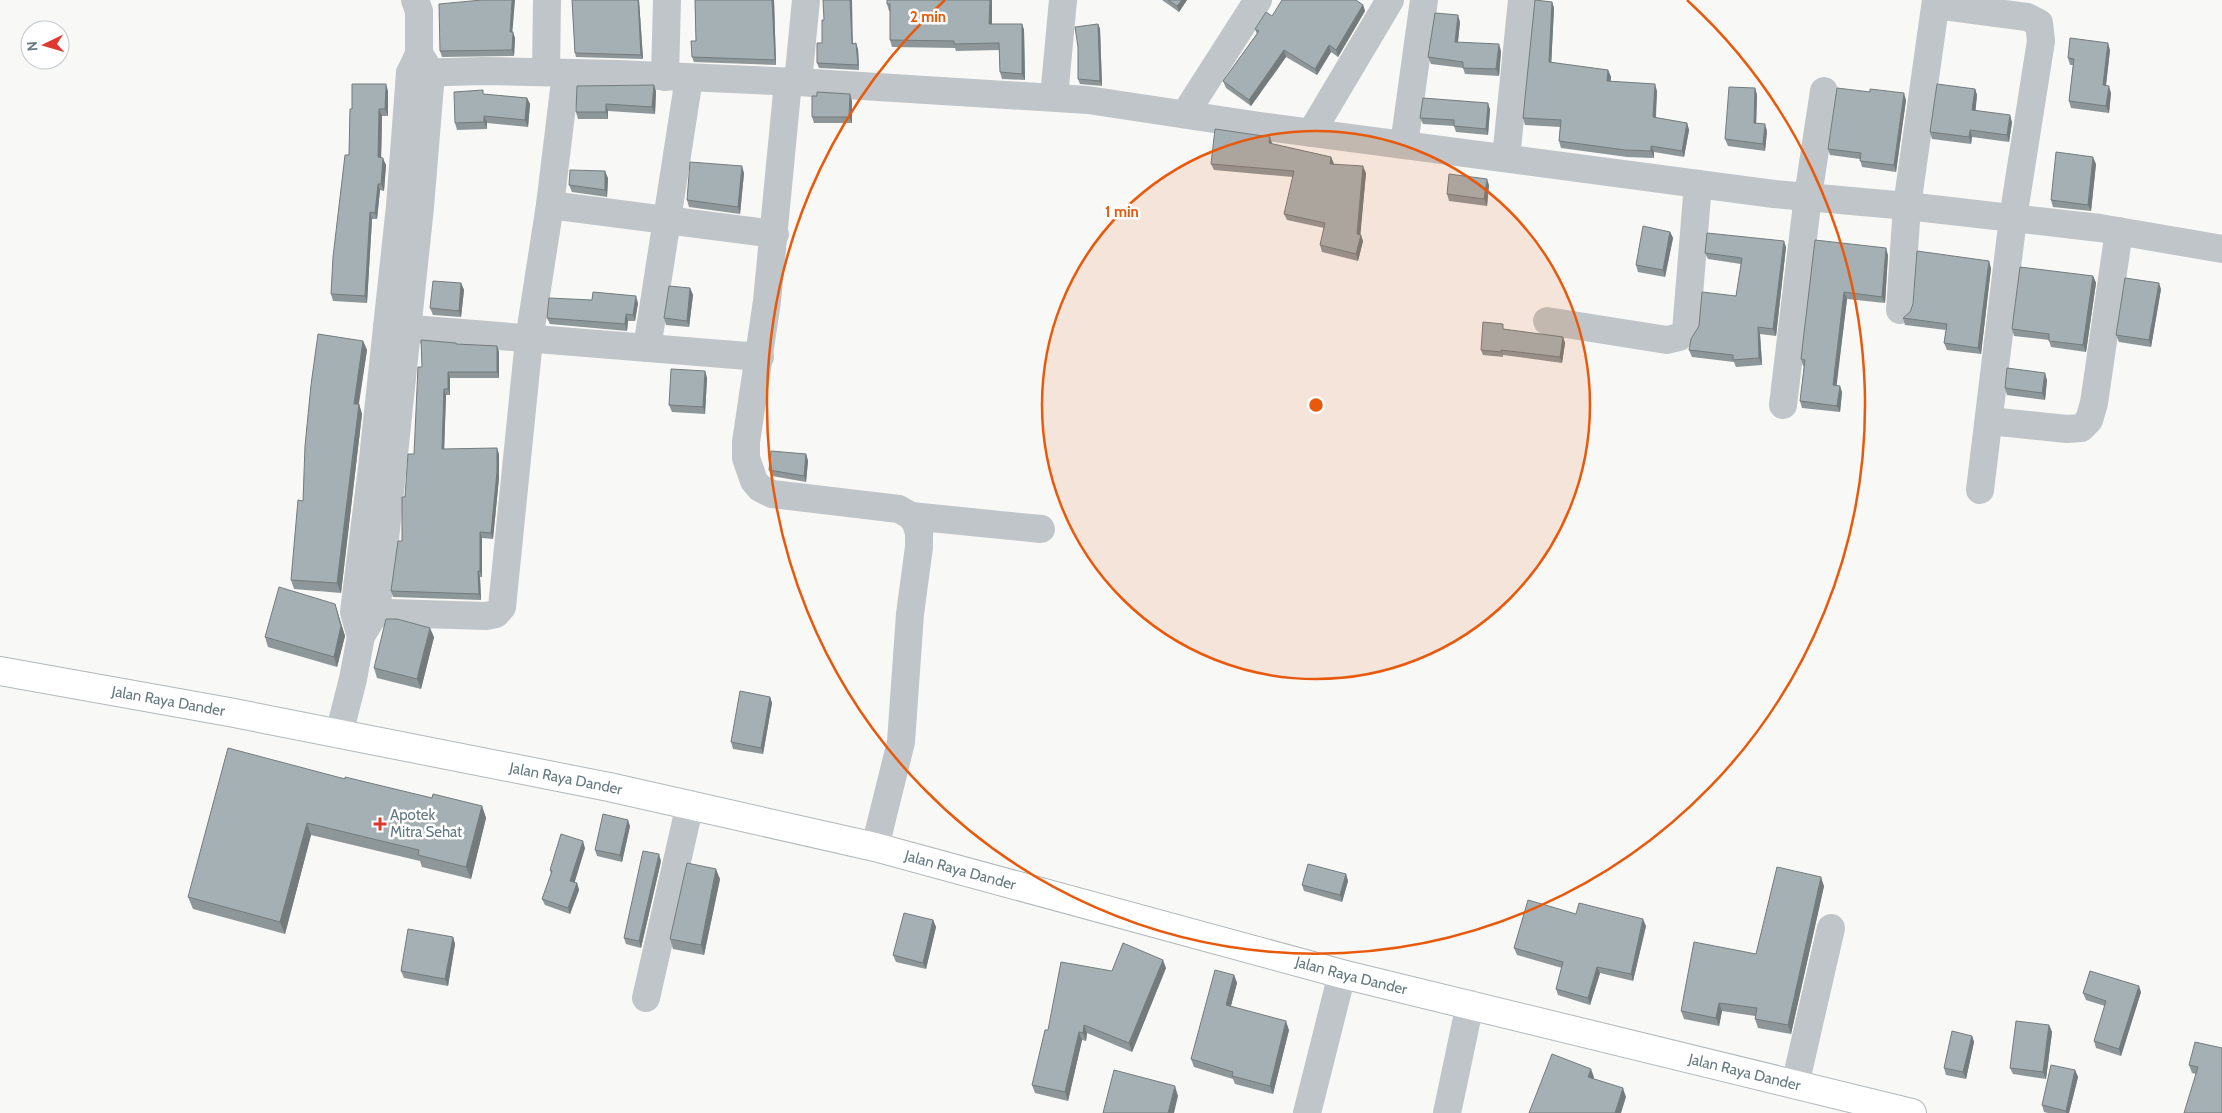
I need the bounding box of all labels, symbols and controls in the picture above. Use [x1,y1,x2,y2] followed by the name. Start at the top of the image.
[910,8,946,26] text: 2 min
[20,20,70,70] north arrow
[23,40,41,52] text: N
[1105,203,1139,221] text: 1 min
[1307,396,1325,414] centre of rings
[109,682,227,720] street label: Jalan Raya Dander
[507,758,624,799] street label: Jalan Raya Dander
[390,806,462,841] place label: Apotek Mitra Sehat
[374,818,386,830] marker: Apotek Mitra Sehat
[902,846,1018,894] street label: Jalan Raya Dander
[1292,952,1409,999] street label: Jalan Raya Dander
[1686,1050,1803,1095] street label: Jalan Raya Dander

